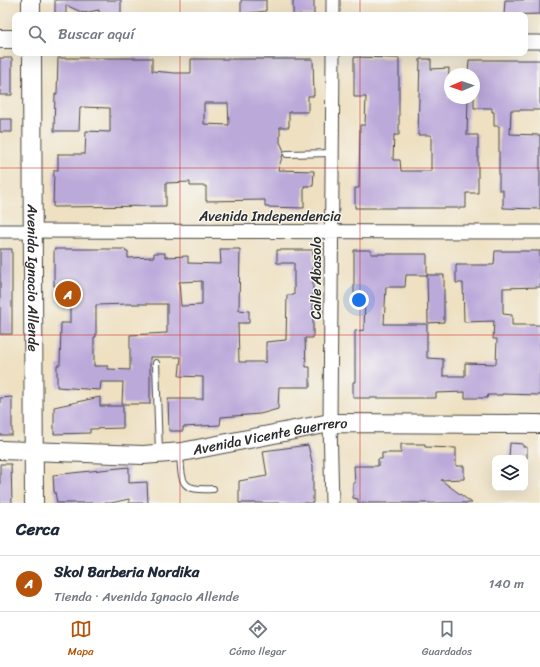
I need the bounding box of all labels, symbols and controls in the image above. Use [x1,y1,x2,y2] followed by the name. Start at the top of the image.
[12,12,528,56] search box
[58,21,135,47] text: Buscar aquí
[26,23,48,45] icon: search
[444,68,480,104] north arrow
[20,203,45,352] street label: Avenida Ignacio Allende
[198,204,342,229] street label: Avenida Independencia
[304,237,329,319] street label: Calle Abasolo
[55,279,81,309] pin: A
[349,290,369,310] your location
[190,411,348,463] street label: Avenida Vicente Guerrero
[492,455,528,491] map controls
[492,455,528,491] button: layers
[16,514,59,544] text: Cerca
[54,559,199,585] text: Skol Barberia Nordika
[25,572,33,595] text: A
[489,572,524,595] text: 140 m
[54,585,239,608] text: Tienda · Avenida Ignacio Allende
[68,618,94,661] tab: Mapa
[229,618,286,661] tab: Cómo llegar
[422,618,472,661] tab: Guardados

